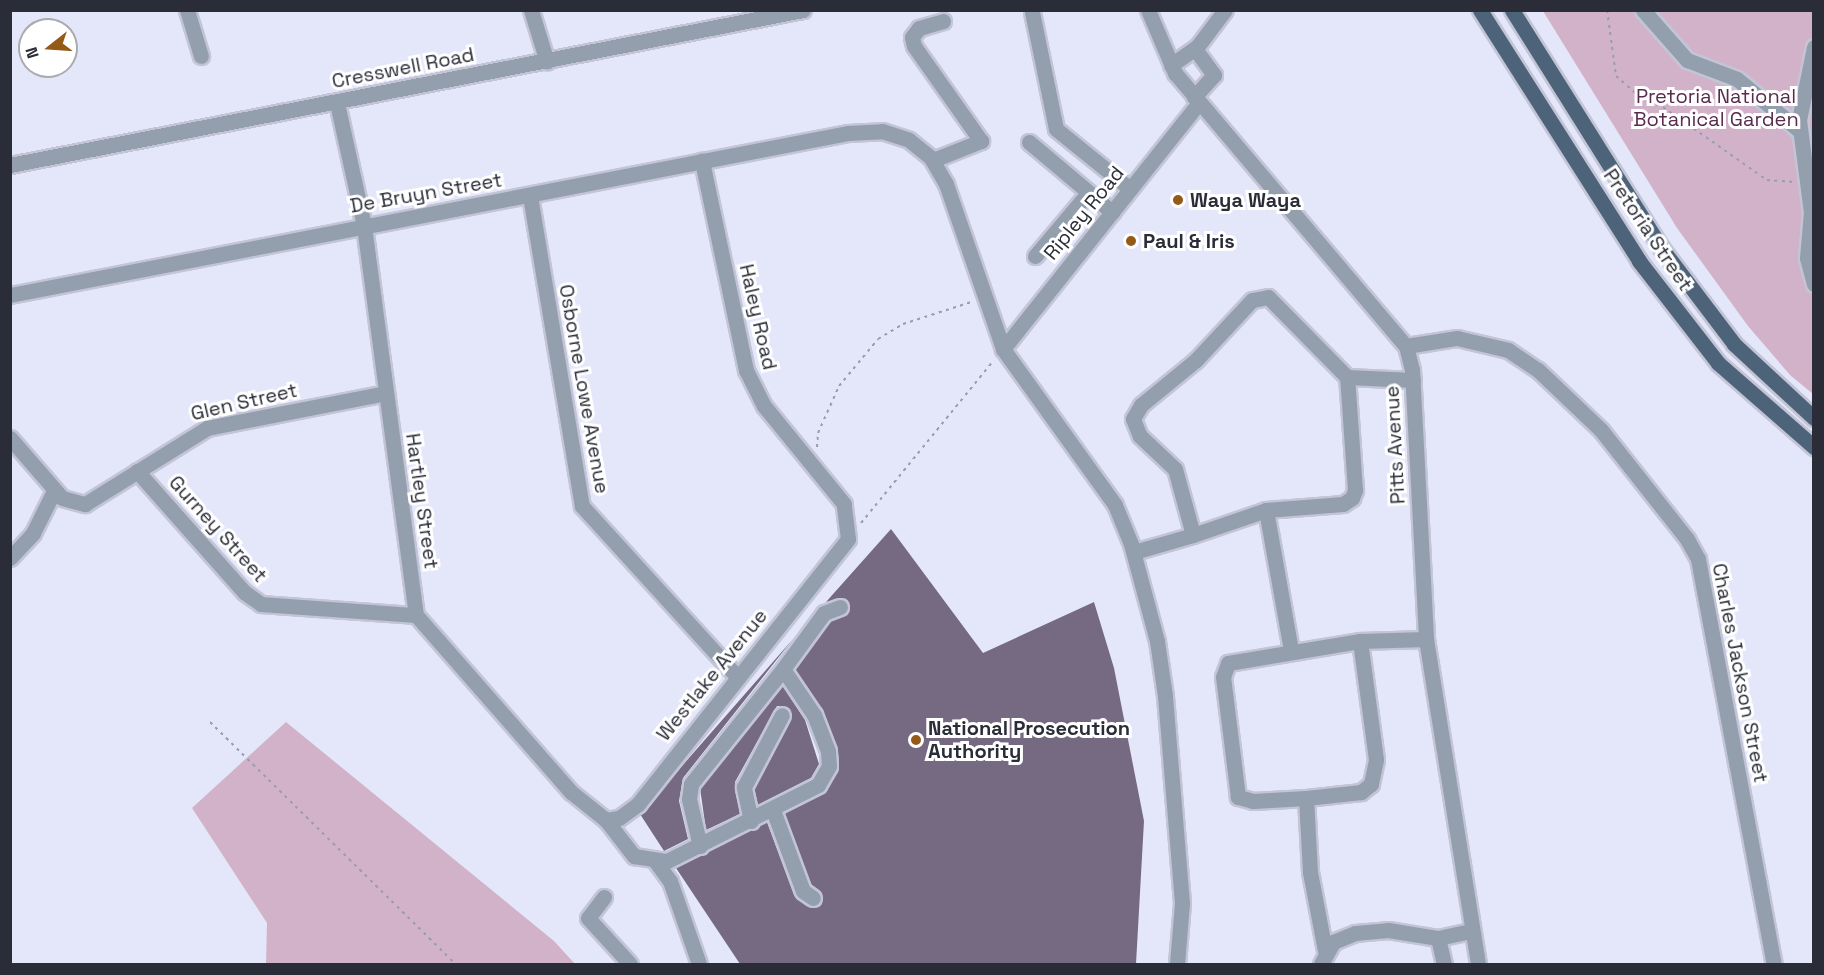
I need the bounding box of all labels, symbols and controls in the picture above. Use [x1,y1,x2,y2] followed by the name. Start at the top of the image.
[18,18,78,78] north arrow
[330,42,476,94] street label: Cresswell Road
[21,45,44,61] text: N
[1633,84,1799,131] park label: Pretoria National Botanical Garden
[1039,161,1129,265] street label: Ripley Road
[1598,164,1698,296] street label: Pretoria Street
[348,168,504,218] street label: De Bruyn Street
[1190,188,1301,212] place label: Waya Waya
[1171,193,1185,207] marker: Waya Waya
[1143,229,1235,253] place label: Paul & Iris
[1124,234,1138,248] marker: Paul & Iris
[734,262,782,372] street label: Haley Road
[554,282,614,496] street label: Osborne Lowe Avenue
[188,378,300,426] street label: Glen Street
[1380,385,1410,505] street label: Pitts Avenue
[401,432,443,570] street label: Hartley Street
[164,471,272,587] street label: Gurney Street
[1707,561,1773,785] street label: Charles Jackson Street
[651,604,773,746] street label: Westlake Avenue
[928,716,1130,763] place label: National Prosecution Authority
[909,733,923,747] marker: National Prosecution Authority

